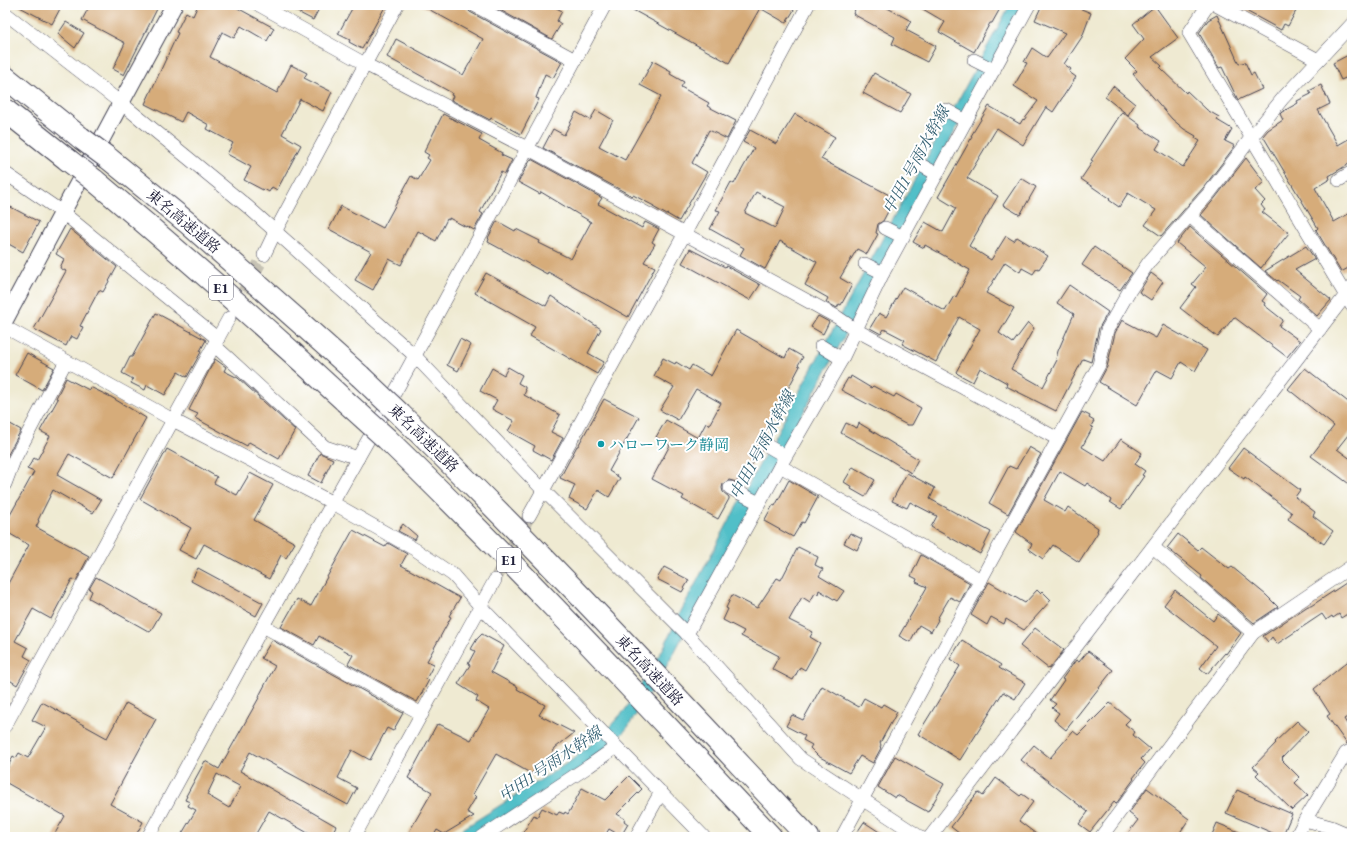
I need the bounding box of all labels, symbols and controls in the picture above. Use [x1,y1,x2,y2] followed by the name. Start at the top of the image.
[878,101,955,217] water label: 中田1号雨水幹線
[143,185,225,257] street label: 東名高速道路
[209,276,233,300] road number: E1
[725,385,800,503] water label: 中田1号雨水幹線
[385,400,463,476] street label: 東名高速道路
[609,435,729,454] place label: ハローワーク静岡
[596,439,606,449] marker: ハローワーク静岡
[497,548,521,572] road number: E1
[612,631,688,709] street label: 東名高速道路
[495,721,607,806] water label: 中田1号雨水幹線

